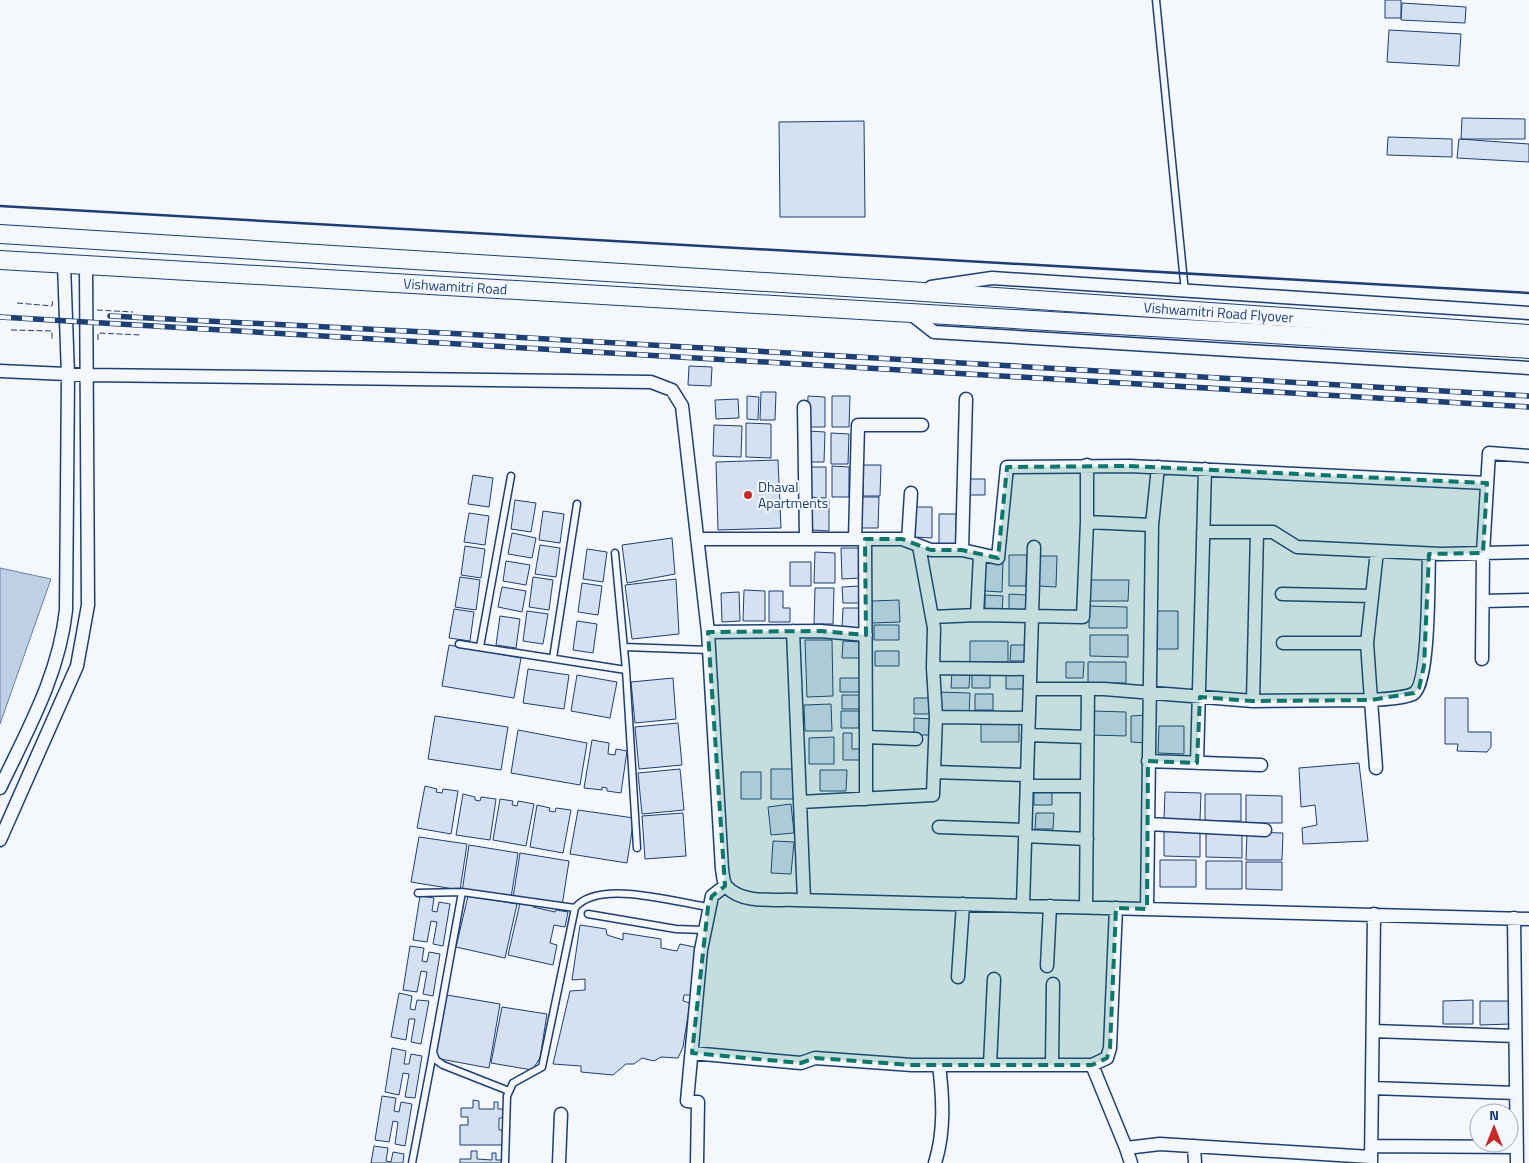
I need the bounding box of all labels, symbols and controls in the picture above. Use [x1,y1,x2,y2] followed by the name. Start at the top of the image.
[403,272,508,300] street label: Vishwamitri Road
[1143,296,1294,328] street label: Vishwamitri Road Flyover
[758,476,828,513] place label: Dhaval Apartments
[742,489,754,501] marker: Dhaval Apartments
[1469,1103,1519,1153] north arrow
[1489,1104,1499,1125] text: N

